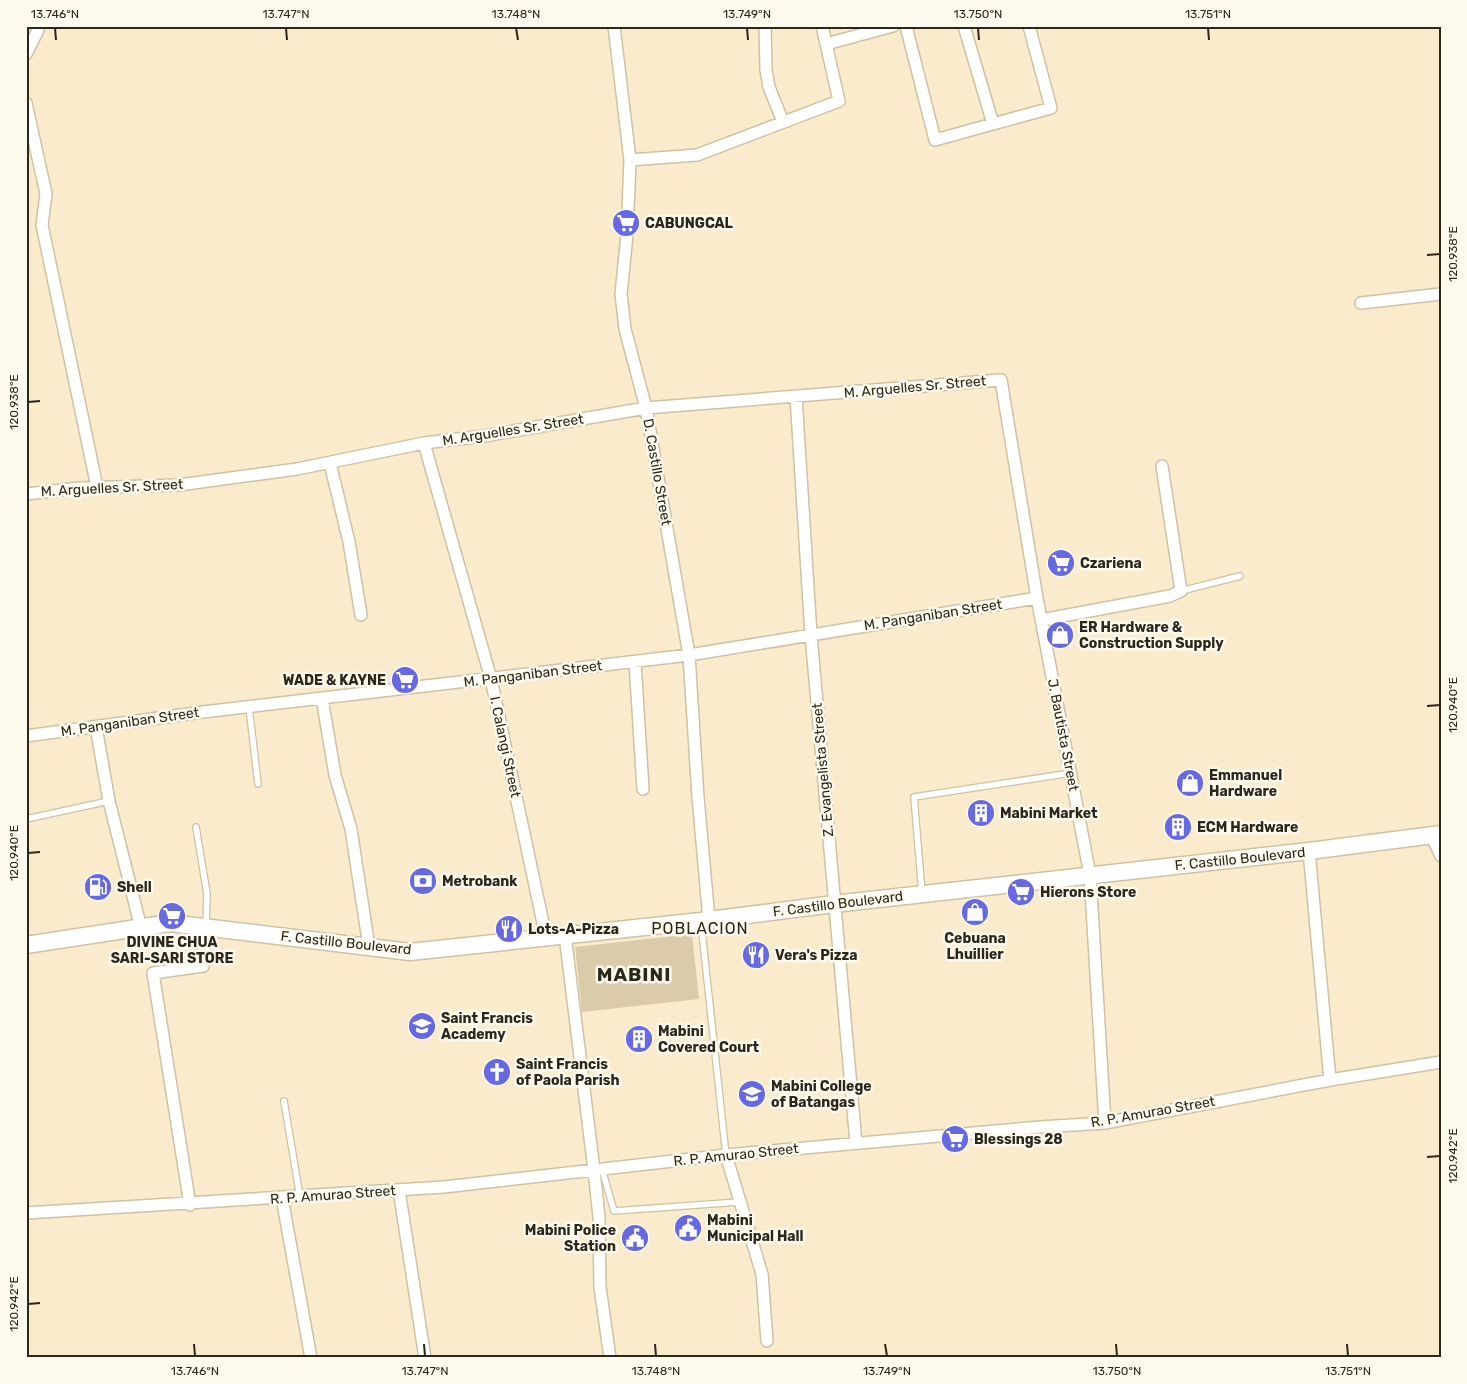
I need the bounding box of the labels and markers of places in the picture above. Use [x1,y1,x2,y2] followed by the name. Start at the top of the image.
[611,208,641,238] supermarket icon: CABUNGCAL
[645,215,734,232] place label: CABUNGCAL
[1046,548,1076,578] supermarket icon: Czariena
[1080,555,1142,572] place label: Czariena
[1079,619,1224,652] place label: ER Hardware & Construction Supply
[1045,620,1075,650] shop icon: ER Hardware & Construction Supply
[390,665,420,695] supermarket icon: WADE & KAYNE
[283,672,386,689] place label: WADE & KAYNE
[1209,767,1282,800] place label: Emmanuel Hardware
[1175,768,1205,798] shop icon: Emmanuel Hardware
[966,798,996,828] building icon: Mabini Market
[1000,805,1098,822] place label: Mabini Market
[1163,812,1193,842] building icon: ECM Hardware
[1197,819,1298,836] place label: ECM Hardware
[408,866,438,896] bank icon: Metrobank
[83,872,113,902] fuel station icon: Shell
[442,873,518,890] place label: Metrobank
[1006,877,1036,907] supermarket icon: Hierons Store
[117,879,152,896] place label: Shell
[1040,884,1136,901] place label: Hierons Store
[960,897,990,927] shop icon: Cebuana Lhuillier
[157,901,187,931] supermarket icon: DIVINE CHUA SARI-SARI STORE
[494,914,524,944] restaurant icon: Lots-A-Pizza
[528,921,619,938] place label: Lots-A-Pizza
[944,930,1006,963] place label: Cebuana Lhuillier
[111,934,233,967] place label: DIVINE CHUA SARI-SARI STORE
[741,940,771,970] restaurant icon: Vera's Pizza
[775,947,858,964] place label: Vera's Pizza
[441,1010,533,1043] place label: Saint Francis Academy
[407,1011,437,1041] school or university icon: Saint Francis Academy
[658,1023,760,1056] place label: Mabini Covered Court
[624,1024,654,1054] building icon: Mabini Covered Court
[516,1056,620,1089] place label: Saint Francis of Paola Parish
[482,1057,512,1087] church icon: Saint Francis of Paola Parish
[771,1078,872,1111] place label: Mabini College of Batangas
[737,1079,767,1109] school or university icon: Mabini College of Batangas
[940,1124,970,1154] supermarket icon: Blessings 28
[974,1131,1063,1148] place label: Blessings 28
[707,1212,804,1245] place label: Mabini Municipal Hall
[673,1213,703,1243] public building icon: Mabini Municipal Hall
[525,1222,616,1255] place label: Mabini Police Station
[620,1223,650,1253] public building icon: Mabini Police Station

